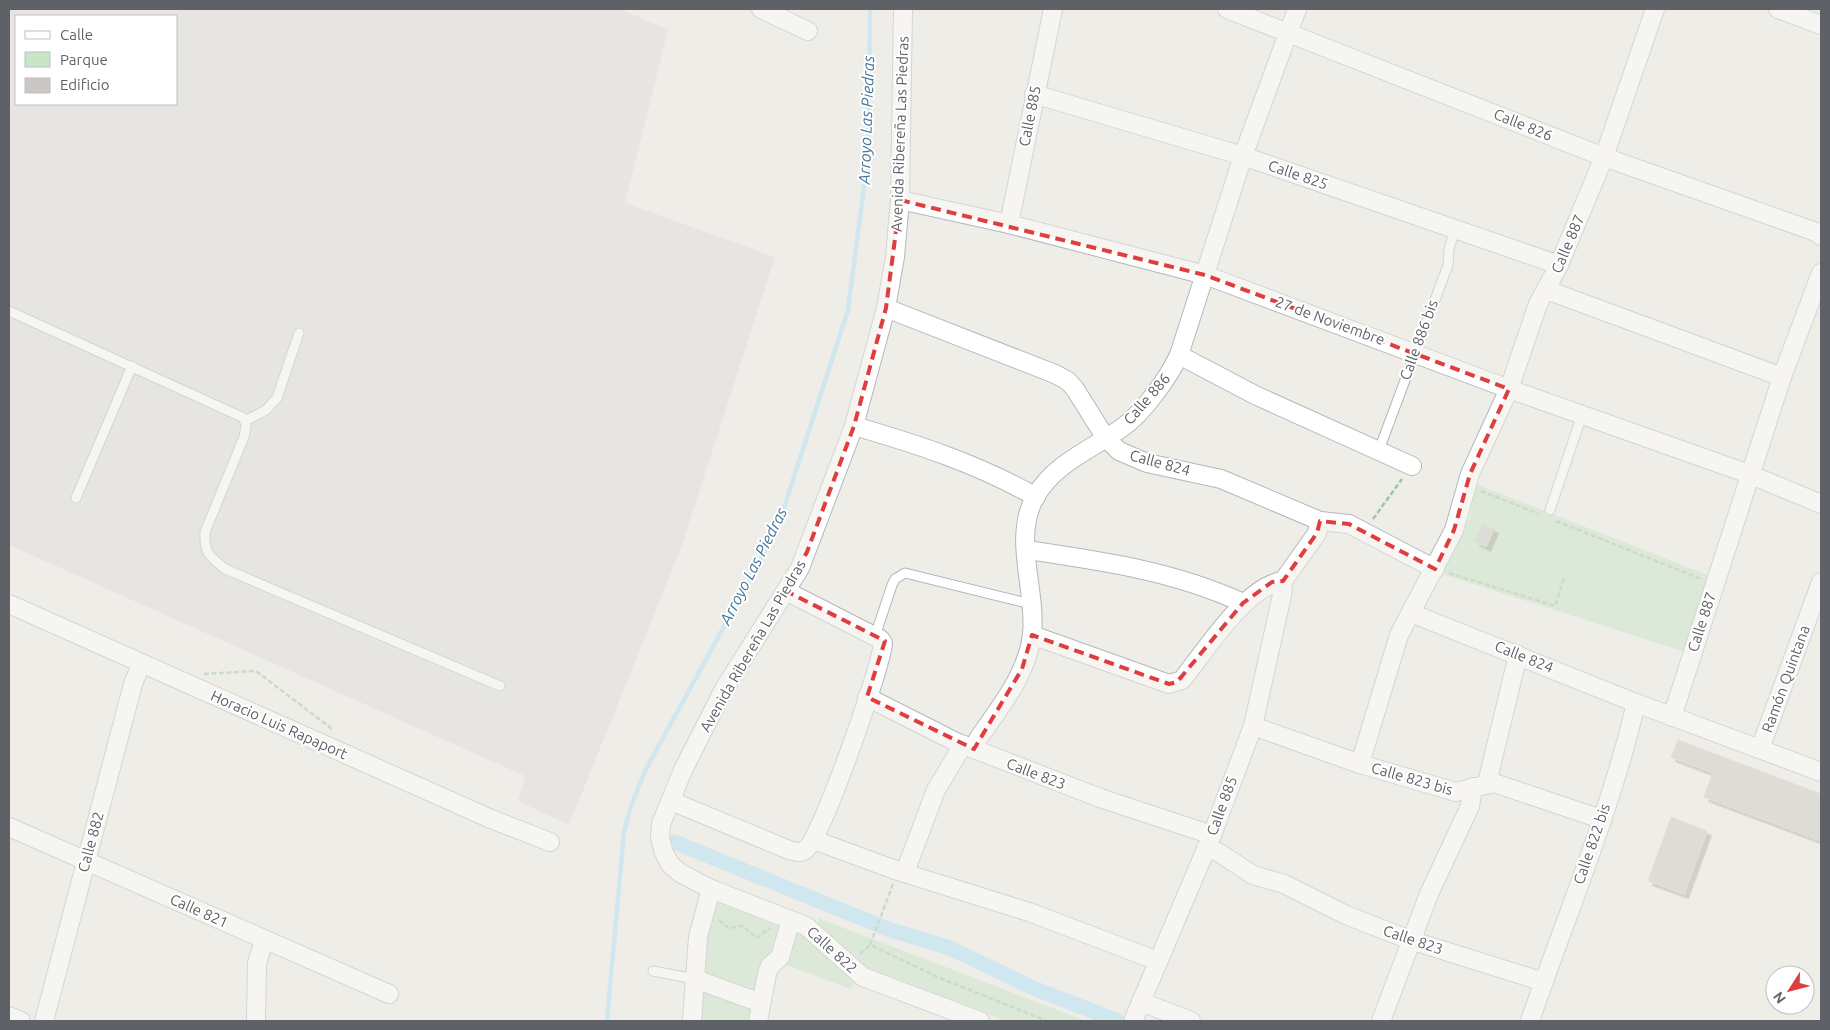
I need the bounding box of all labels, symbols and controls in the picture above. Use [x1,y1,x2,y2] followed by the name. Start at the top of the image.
[15,15,178,105] legend
[60,26,93,43] text: Calle
[888,36,911,232] street label: Avenida Ribereña Las Piedras
[60,51,108,68] text: Parque
[855,55,877,186] water label: Arroyo Las Piedras
[60,76,109,93] text: Edificio
[1015,84,1044,148] street label: Calle 885
[1491,105,1555,144] street label: Calle 826
[1266,156,1330,193] street label: Calle 825
[1548,212,1587,276] street label: Calle 887
[1273,293,1387,348] street label: 27 de Noviembre
[1396,297,1441,382] street label: Calle 886 bis
[1120,370,1173,428] street label: Calle 886
[1128,446,1192,479] street label: Calle 824
[715,504,790,628] water label: Arroyo Las Piedras
[696,557,809,735] street label: Avenida Ribereña Las Piedras
[1684,590,1719,654] street label: Calle 887
[1758,623,1813,735] street label: Ramón Quintana
[1492,637,1556,676] street label: Calle 824
[208,687,350,762] street label: Horacio Luis Rapaport
[1004,755,1068,793] street label: Calle 823
[1369,759,1455,798] street label: Calle 823 bis
[1203,774,1240,838] street label: Calle 885
[1570,801,1613,886] street label: Calle 822 bis
[74,810,107,874] street label: Calle 882
[167,890,231,931] street label: Calle 821
[1381,921,1445,958] street label: Calle 823
[804,923,861,977] street label: Calle 822
[1765,965,1815,1015] north arrow
[1770,989,1789,1007] text: N

